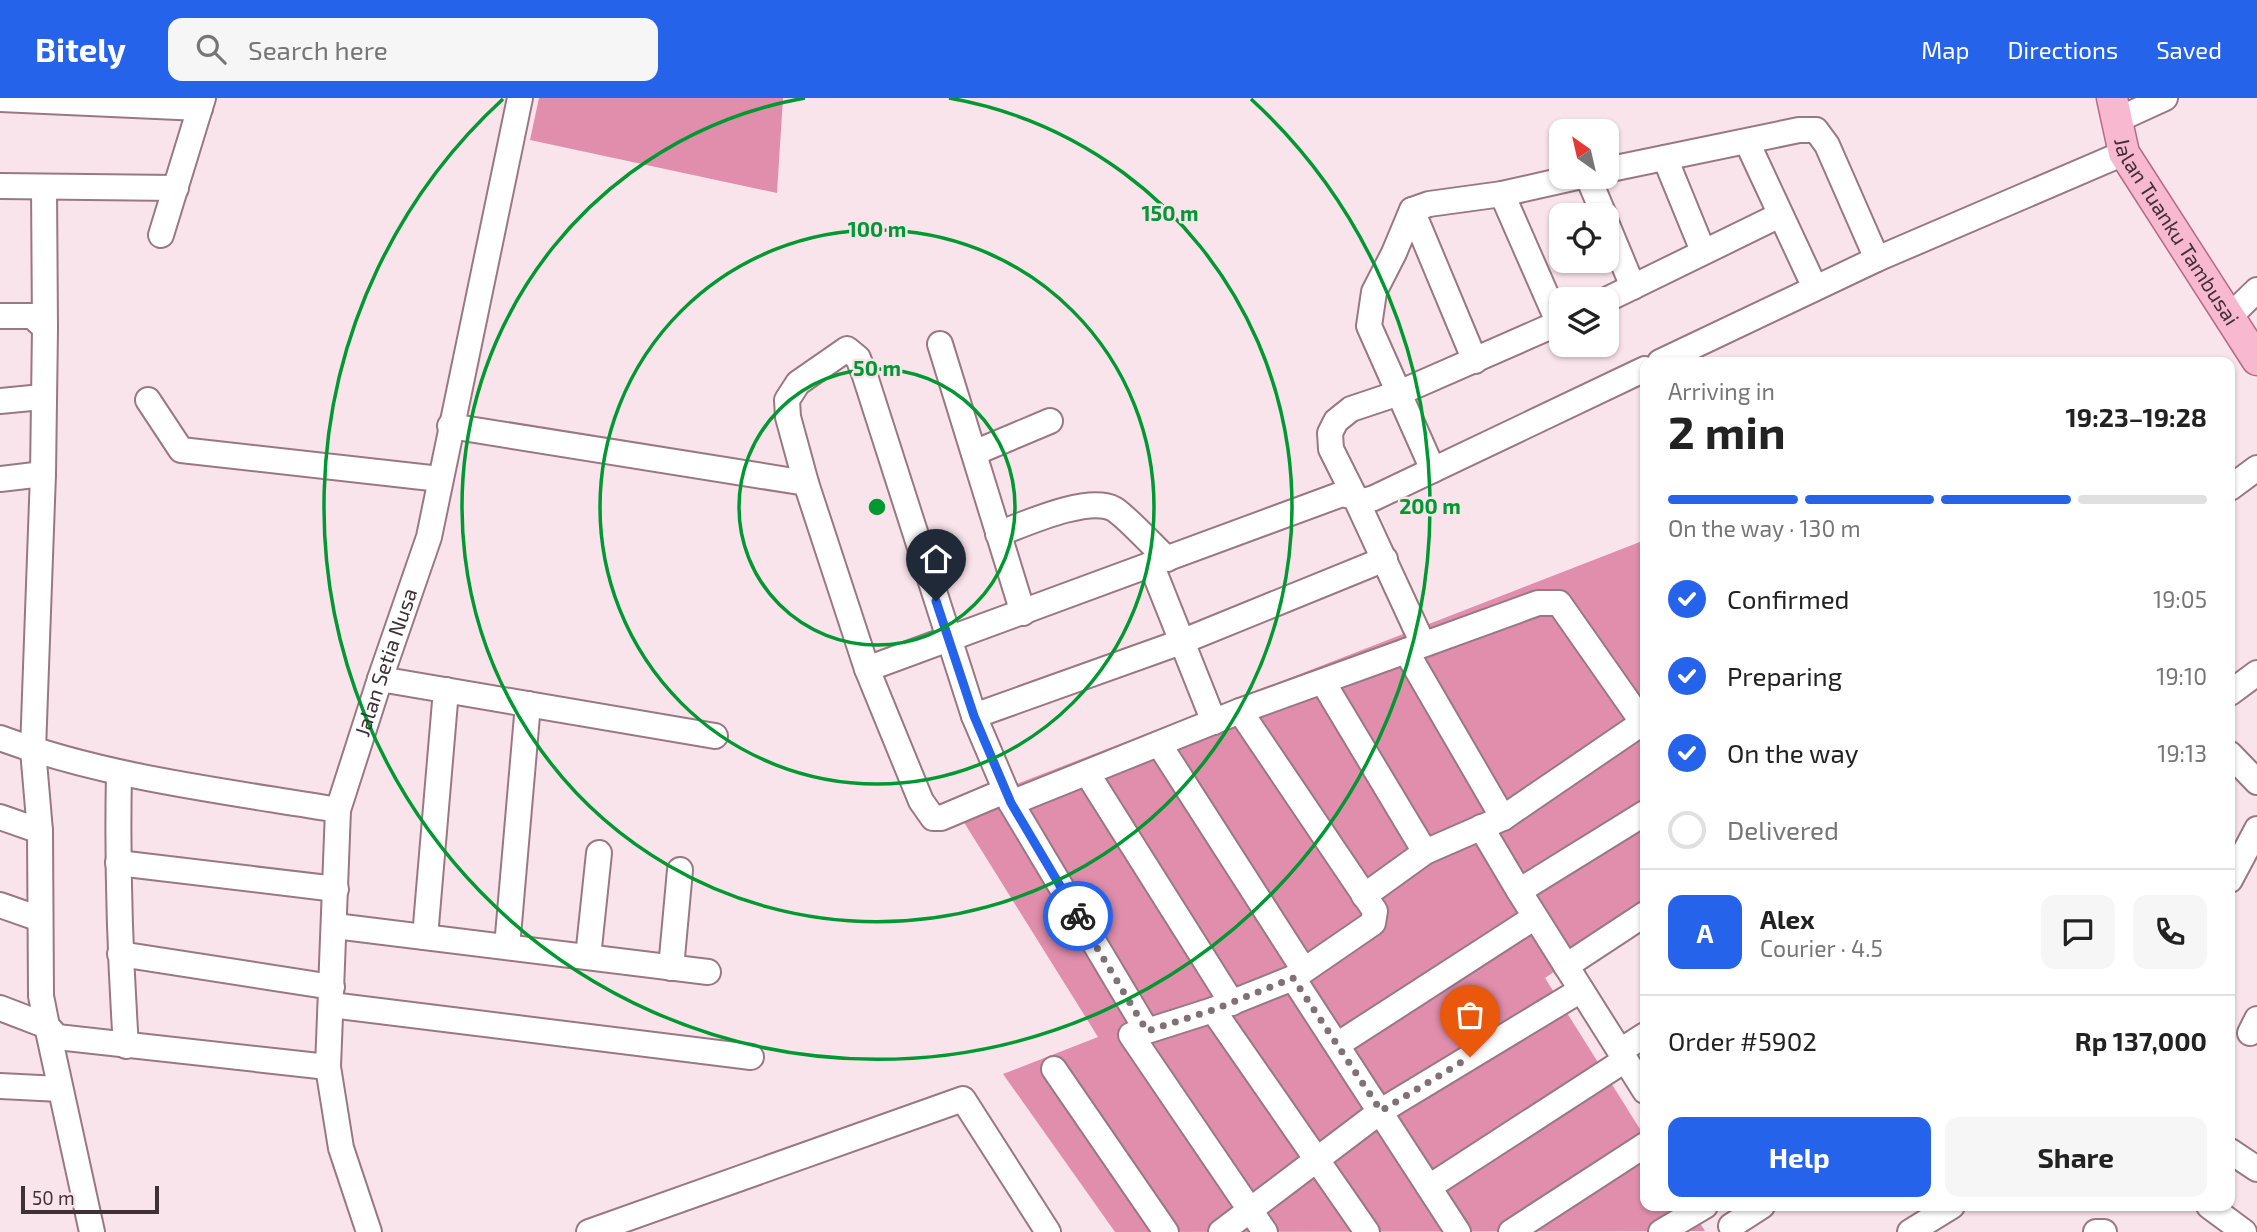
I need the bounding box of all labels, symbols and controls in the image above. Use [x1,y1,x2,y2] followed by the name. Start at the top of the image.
[168,18,658,81] search box
[35,29,126,69] text: Bitely
[192,30,230,68] icon: search
[248,34,388,65] text: Search here
[1921,35,1969,64] text: Map
[2007,35,2118,64] text: Directions
[2156,35,2222,64] text: Saved
[1549,119,1619,189] north arrow
[1549,119,1619,357] map controls
[2110,135,2245,329] street label: Jalan Tuanku Tambusai
[1142,200,1198,225] text: 150 m
[1549,203,1619,273] button: locate
[848,216,906,241] text: 100 m
[1549,287,1619,357] button: layers
[853,355,901,380] text: 50 m
[1668,377,1775,405] text: Arriving in
[2066,401,2207,432] text: 19:23–19:28
[1668,403,1786,458] text: 2 min
[1399,493,1461,518] text: 200 m
[865,495,889,519] centre of rings
[1668,514,1861,542] text: On the way · 130 m
[906,529,966,601] pin
[917,540,955,578] icon: home
[1668,580,1706,618] icon: check
[1727,583,1850,614] text: Confirmed
[348,585,421,739] street label: Jalan Setia Nusa
[2153,585,2207,613] text: 19:05
[1668,657,1706,695] icon: check
[1727,660,1842,691] text: Preparing
[2156,662,2207,690] text: 19:10
[1668,734,1706,772] icon: check
[1727,737,1858,768] text: On the way
[2157,739,2207,767] text: 19:13
[1727,814,1839,845] text: Delivered
[1043,881,1113,951] courier
[2041,895,2115,969] button: chat
[2133,895,2207,969] button: phone
[1059,897,1097,935] icon: bike
[1760,903,1815,934] text: Alex
[1697,917,1713,948] text: A
[1760,934,1883,962] text: Courier · 4.5
[1440,985,1500,1057] pin
[1451,996,1489,1034] icon: bag
[1668,1025,1817,1056] text: Order #5902
[2075,1025,2207,1056] text: Rp 137,000
[1668,1117,1931,1197] button: Help
[1945,1117,2207,1197] button: Share
[21,1183,159,1215] scale bar
[32,1186,75,1209] text: 50 m

